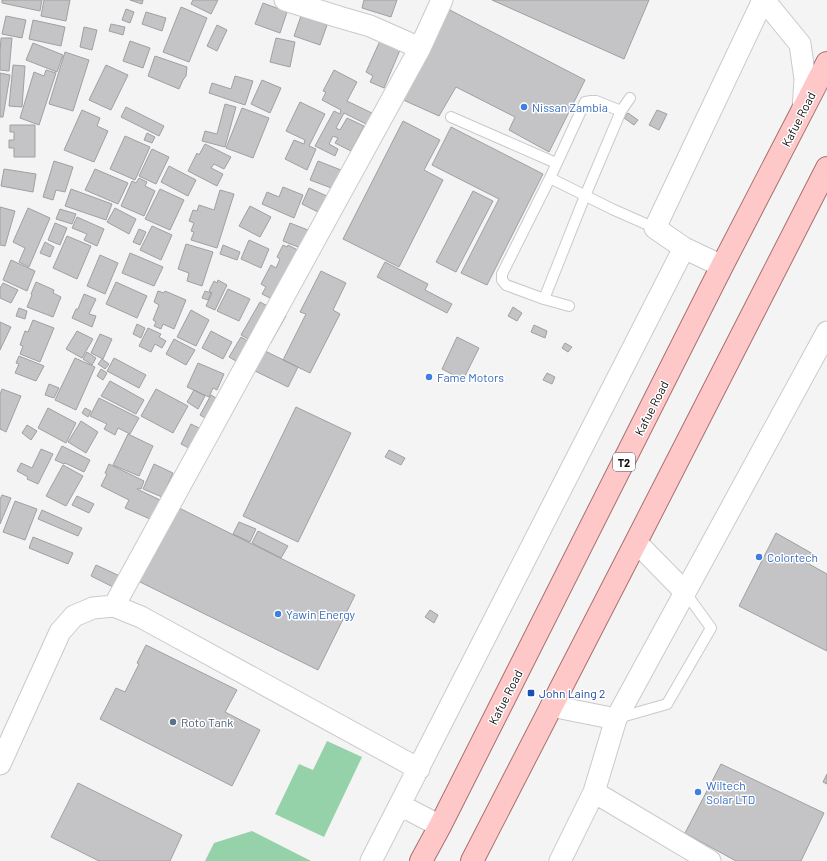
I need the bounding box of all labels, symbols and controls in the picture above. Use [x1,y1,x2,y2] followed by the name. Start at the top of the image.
[778,89,818,149] street label: Kafue Road
[532,100,608,114] place label: Nissan Zambia
[519,102,529,112] marker: Nissan Zambia
[437,370,504,384] place label: Fame Motors
[424,372,434,382] marker: Fame Motors
[631,378,671,438] street label: Kafue Road
[613,453,635,471] road number: T2
[767,550,818,564] place label: Colortech
[754,552,764,562] marker: Colortech
[286,607,356,621] place label: Yawin Energy
[273,609,283,619] marker: Yawin Energy
[485,667,525,727] street label: Kafue Road
[539,686,606,700] place label: John Laing 2
[526,688,536,698] marker: John Laing 2
[181,715,233,729] place label: Roto Tank
[168,717,178,727] marker: Roto Tank
[706,778,755,806] place label: Wiltech Solar LTD
[693,787,703,797] marker: Wiltech Solar LTD

